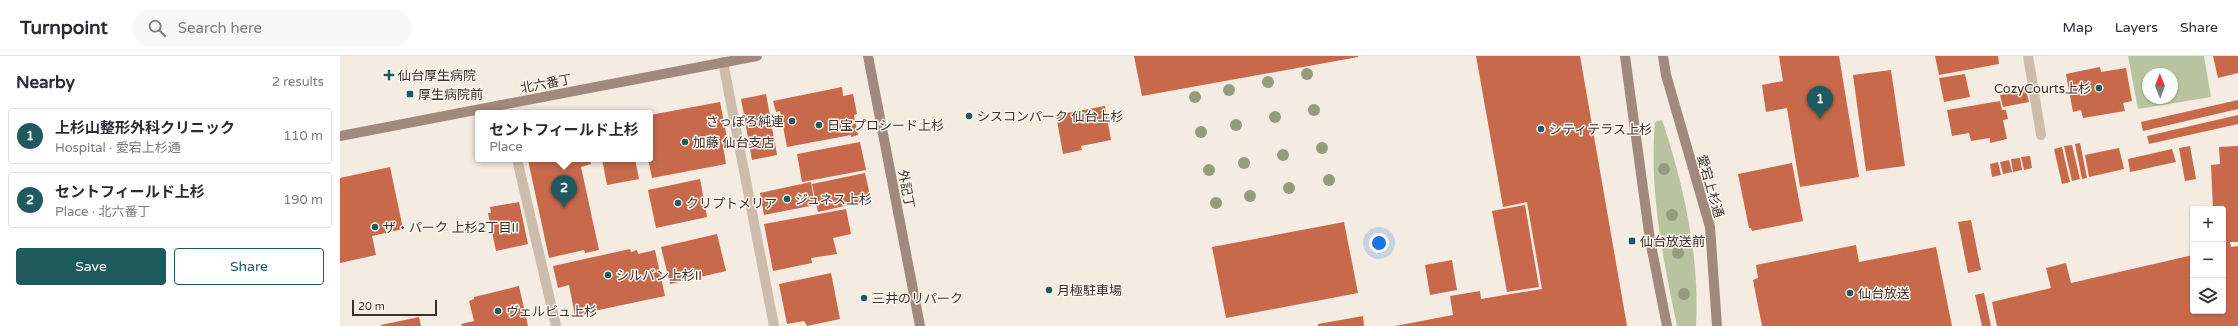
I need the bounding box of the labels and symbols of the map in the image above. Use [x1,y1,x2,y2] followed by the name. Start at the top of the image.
[398,68,476,84] place label: 仙台厚生病院
[2142,68,2178,104] north arrow
[383,69,395,81] marker: 仙台厚生病院
[519,71,573,97] street label: 北六番丁
[1994,81,2091,97] place label: CozyCourts上杉
[2094,83,2104,93] marker: CozyCourts上杉
[1807,86,1833,119] pin: 1
[418,87,483,103] place label: 厚生病院前
[405,89,415,99] marker: 厚生病院前
[977,109,1123,125] place label: シスコンパーク 仙台上杉
[964,111,974,121] marker: シスコンパーク 仙台上杉
[706,114,784,130] place label: さっぽろ純連
[787,116,797,126] marker: さっぽろ純連
[827,118,944,134] place label: 日宝プロシード上杉
[814,120,824,130] marker: 日宝プロシード上杉
[1549,122,1652,138] place label: シティテラス上杉
[1536,124,1546,134] marker: シティテラス上杉
[693,135,774,151] place label: 加藤 仙台支店
[680,137,690,147] marker: 加藤 仙台支店
[1693,153,1727,220] street label: 愛宕上杉通
[894,169,918,210] street label: 外記丁
[551,175,577,208] pin: 2
[795,192,872,208] place label: ジュネス上杉
[782,194,792,204] marker: ジュネス上杉
[686,196,777,212] place label: クリプトメリア
[673,198,683,208] marker: クリプトメリア
[383,220,519,236] place label: ザ・パーク 上杉2丁目II
[370,222,380,232] marker: ザ・パーク 上杉2丁目II
[1369,233,1389,253] your location
[1640,234,1705,250] place label: 仙台放送前
[1627,236,1637,246] marker: 仙台放送前
[616,268,702,284] place label: シルバン上杉II
[603,270,613,280] marker: シルバン上杉II
[1057,283,1122,299] place label: 月極駐車場
[1044,285,1054,295] marker: 月極駐車場
[1858,286,1910,302] place label: 仙台放送
[1845,288,1855,298] marker: 仙台放送
[872,291,963,307] place label: 三井のリパーク
[859,293,869,303] marker: 三井のリパーク
[352,298,437,317] scale bar
[506,304,597,320] place label: ヴェルビュ上杉
[493,306,503,316] marker: ヴェルビュ上杉

